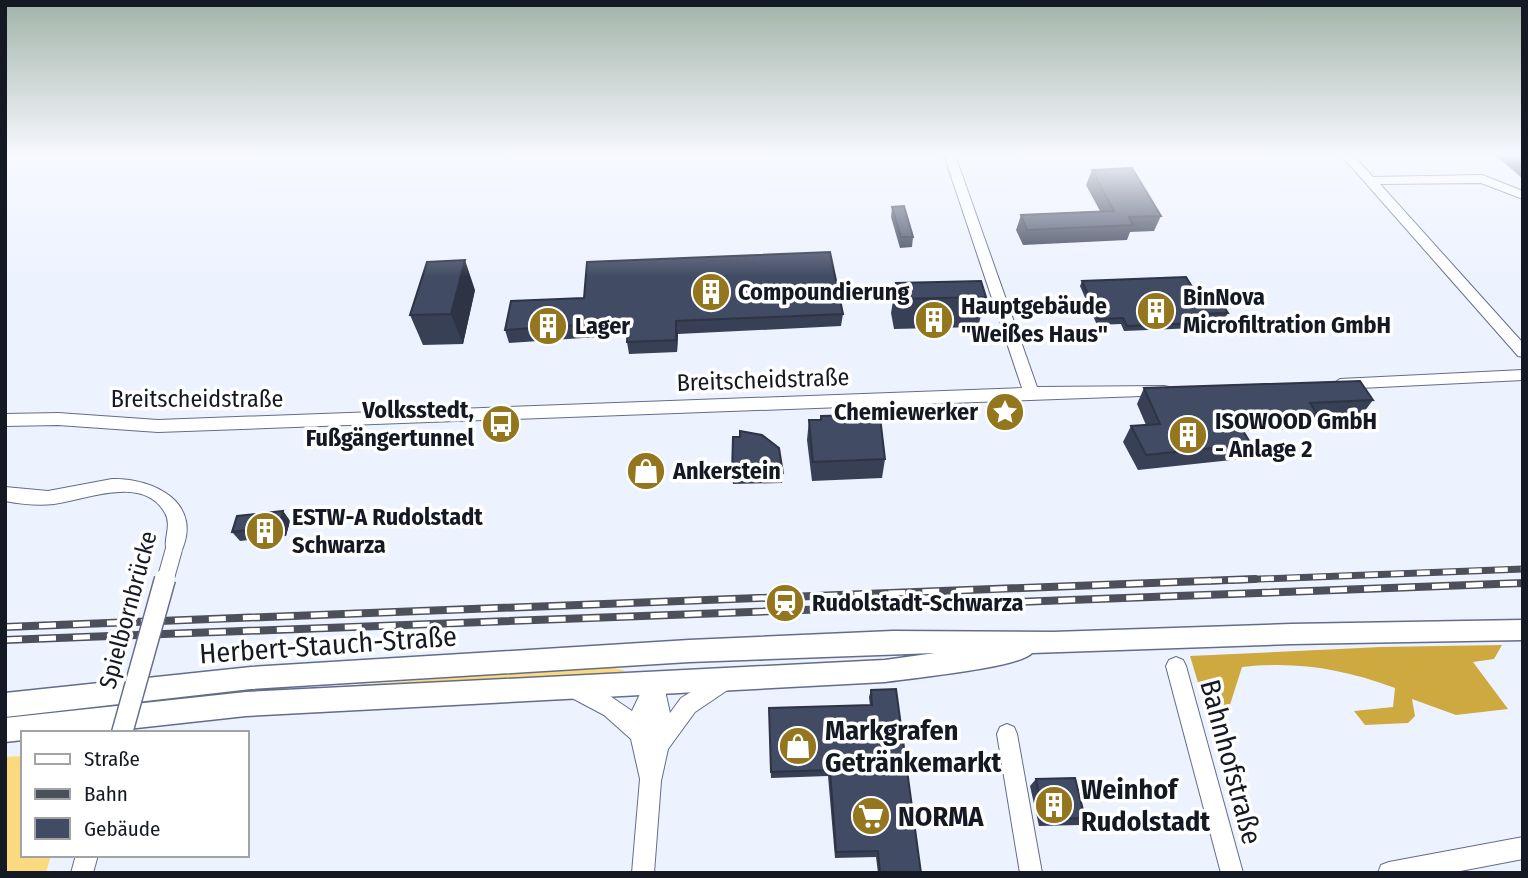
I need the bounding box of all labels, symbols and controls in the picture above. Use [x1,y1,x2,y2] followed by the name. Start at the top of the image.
[690,271,732,313] building icon: Compoundierung
[738,278,909,306] place label: Compoundierung
[1183,283,1391,339] place label: BinNova Microfiltration GmbH
[1135,290,1177,332] building icon: BinNova Microfiltration GmbH
[961,292,1108,348] place label: Hauptgebäude "Weißes Haus"
[913,299,955,341] building icon: Hauptgebäude "Weißes Haus"
[527,305,569,347] building icon: Lager
[575,312,630,340] place label: Lager
[676,363,850,397] street label: Breitscheidstraße
[111,385,283,413] street label: Breitscheidstraße
[984,391,1026,433] place icon: Chemiewerker
[306,396,474,452] place label: Volksstedt, Fußgängertunnel
[834,398,978,426] place label: Chemiewerker
[480,403,522,445] bus stop icon: Volksstedt, Fußgängertunnel
[1215,407,1377,463] place label: ISOWOOD GmbH - Anlage 2
[1167,414,1209,456] building icon: ISOWOOD GmbH - Anlage 2
[625,450,667,492] shop icon: Ankerstein
[672,457,781,485] place label: Ankerstein
[292,503,483,559] place label: ESTW-A Rudolstadt Schwarza
[244,510,286,552] building icon: ESTW-A Rudolstadt Schwarza
[93,528,163,692] street label: Spielbornbrücke
[764,582,806,624] station icon: Rudolstadt-Schwarza
[812,589,1024,617] place label: Rudolstadt-Schwarza
[198,620,458,670] street label: Herbert-Stauch-Straße
[1193,676,1269,848] street label: Bahnhofstraße
[825,714,1002,779] place label: Markgrafen Getränkemarkt
[777,725,819,767] shop icon: Markgrafen Getränkemarkt
[21,731,248,857] legend
[84,746,140,772] text: Straße
[1081,773,1211,838] place label: Weinhof Rudolstadt
[84,781,128,807] text: Bahn
[1033,784,1075,826] building icon: Weinhof Rudolstadt
[850,795,892,837] supermarket icon: NORMA
[898,800,984,833] place label: NORMA
[84,816,160,842] text: Gebäude

